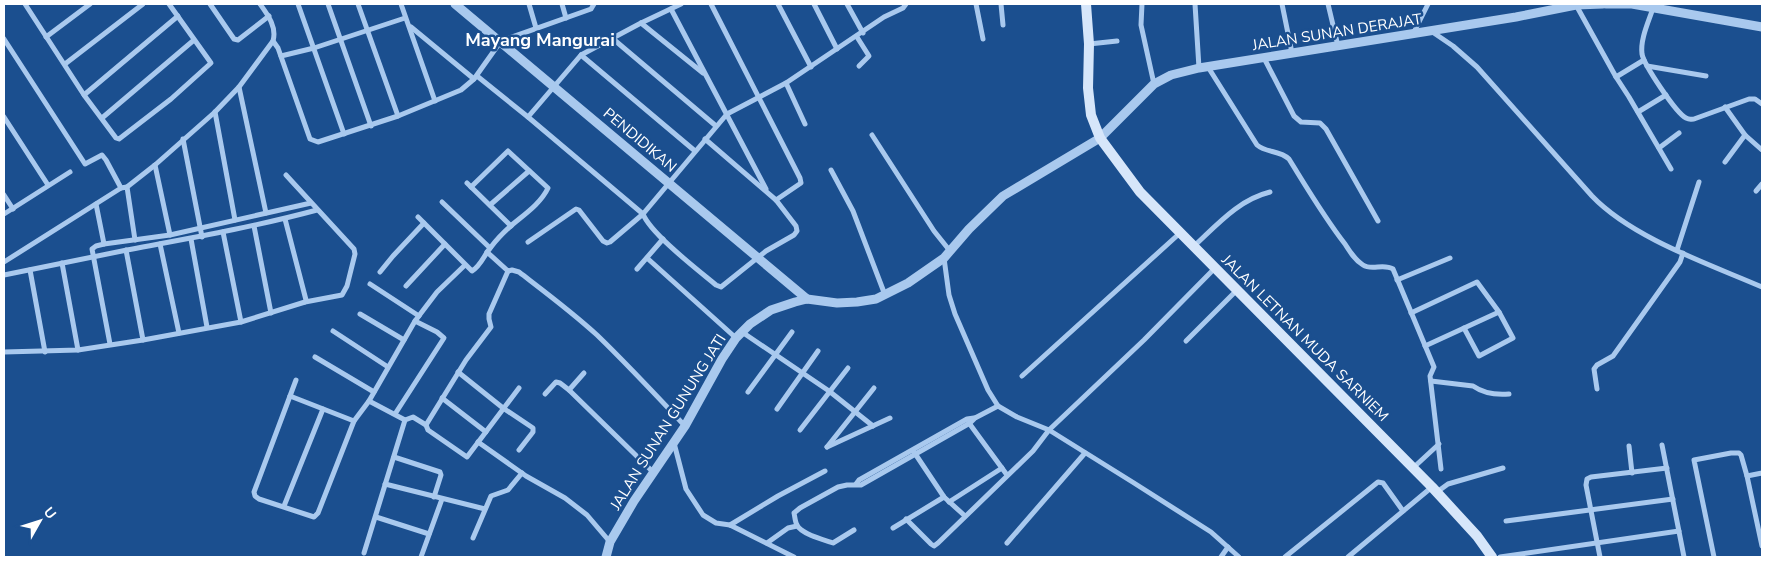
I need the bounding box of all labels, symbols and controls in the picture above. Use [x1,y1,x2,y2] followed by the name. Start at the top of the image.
[1250,9,1423,55] street label: JALAN SUNAN DERAJAT
[465,28,615,52] district label: Mayang Mangurai
[599,103,681,177] street label: PENDIDIKAN
[1216,249,1393,426] street label: JALAN LETNAN MUDA SARNIEM
[605,330,730,515] street label: JALAN SUNAN GUNUNG JATI
[15,496,65,546] north arrow
[39,503,60,523] text: U

